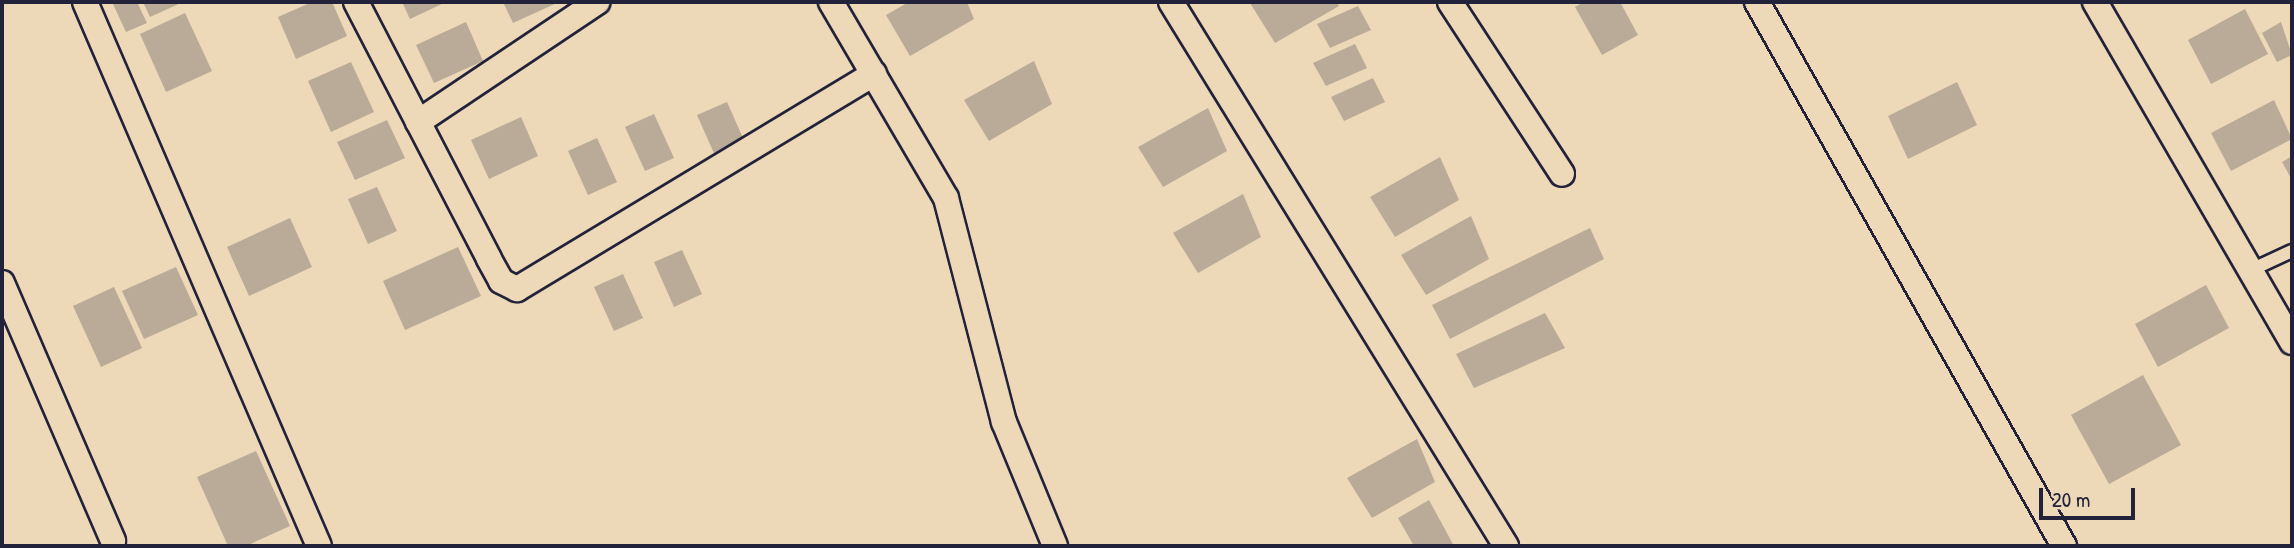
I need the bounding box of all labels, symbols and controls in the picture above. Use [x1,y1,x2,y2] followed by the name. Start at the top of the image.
[2042,475,2138,518] scale bar
[2052,485,2090,514] text: 20 m

